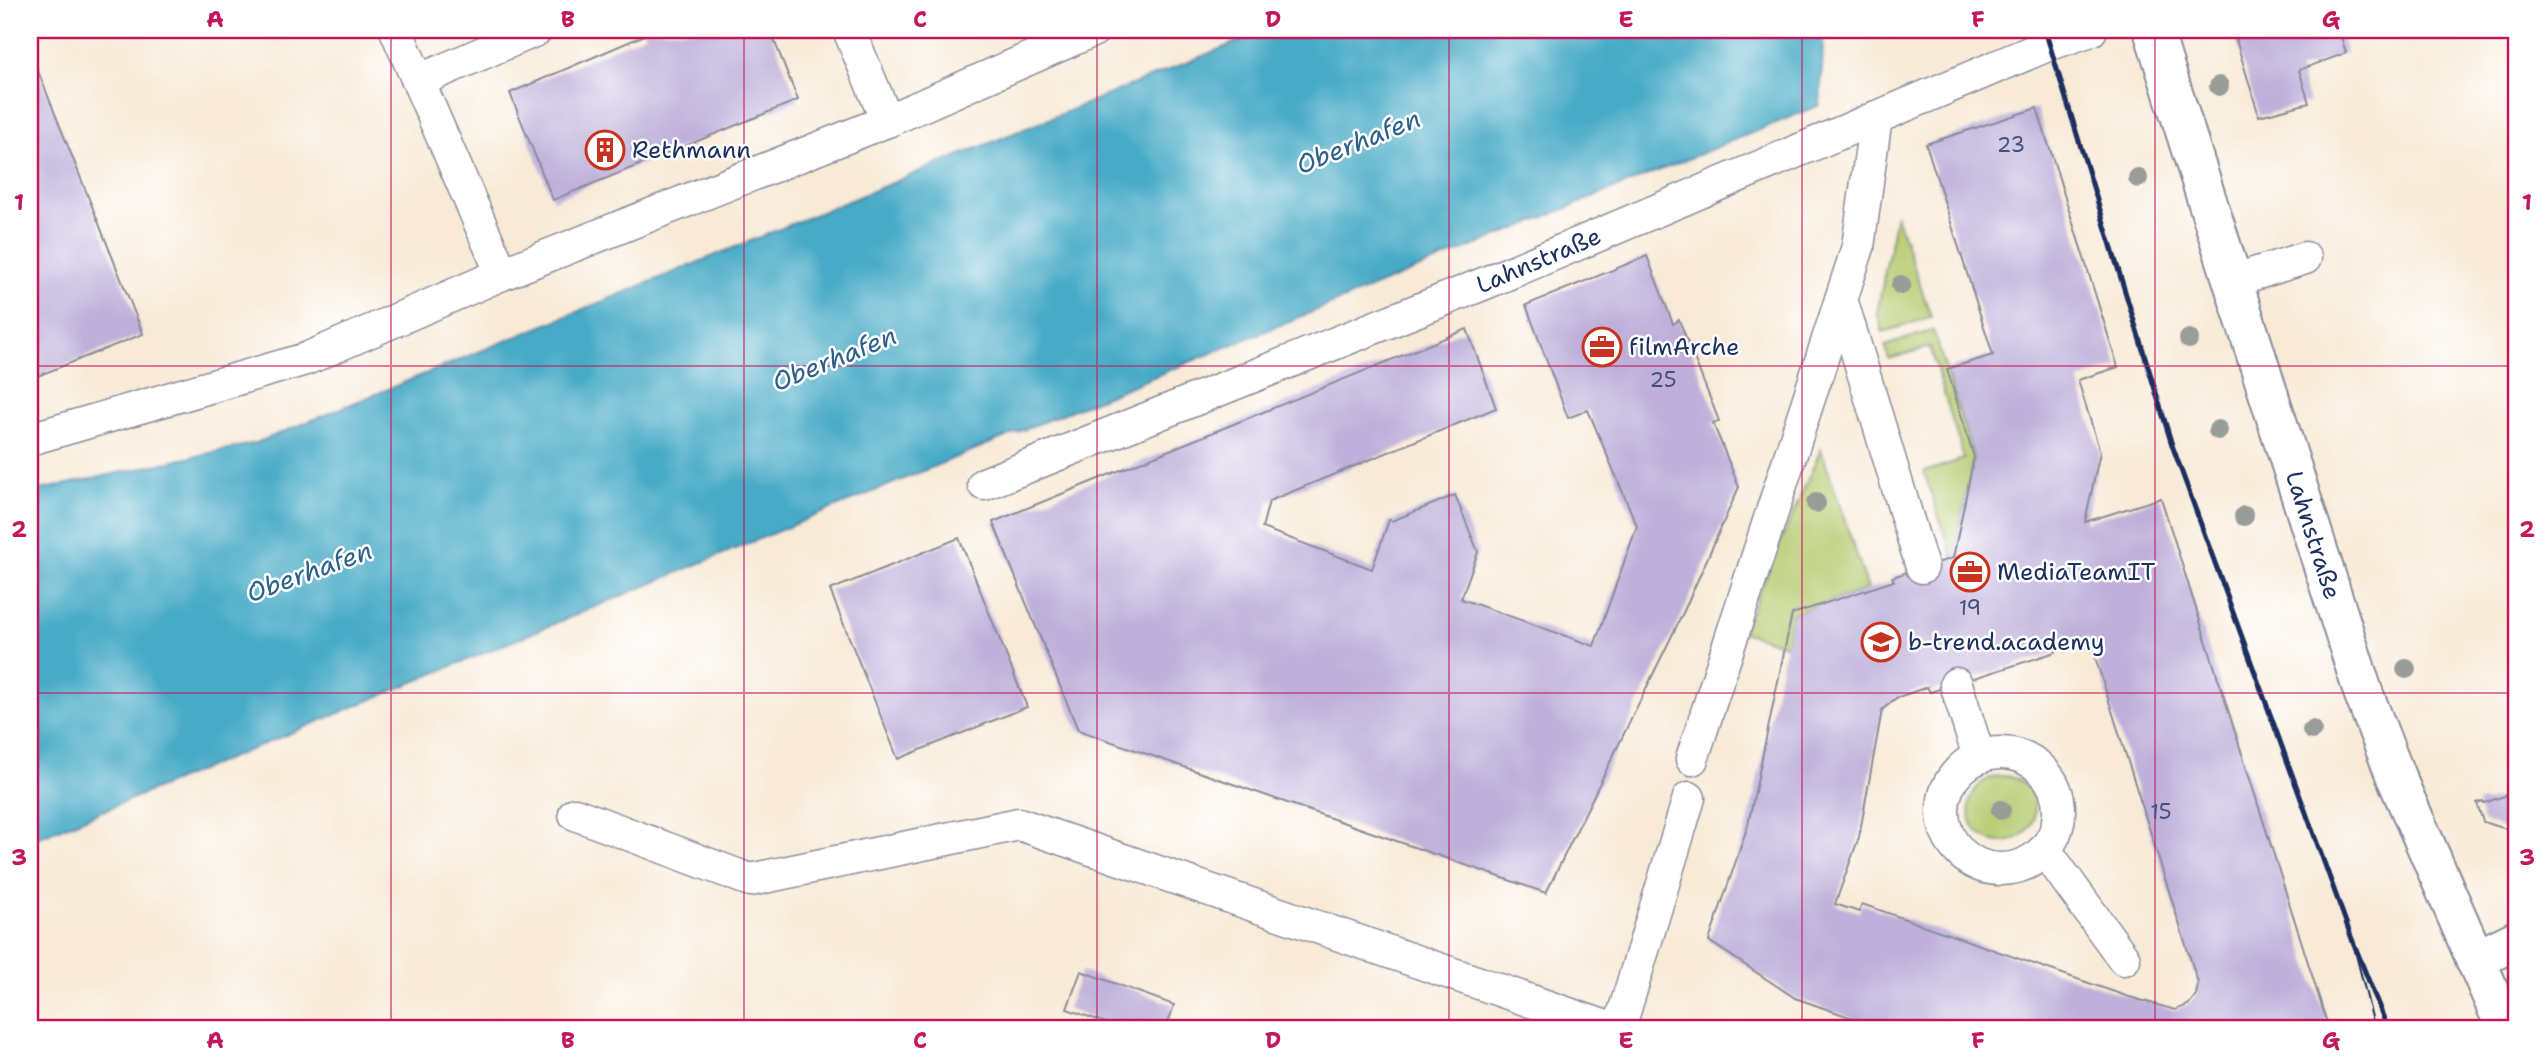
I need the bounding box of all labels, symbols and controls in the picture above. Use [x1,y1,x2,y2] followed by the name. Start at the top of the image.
[206,4,224,34] text: A
[561,4,575,34] text: B
[913,4,927,34] text: C
[1265,4,1281,34] text: D
[1618,4,1634,34] text: E
[1971,4,1985,34] text: F
[2322,4,2341,34] text: G
[1291,100,1425,182] water label: Oberhafen
[584,129,626,171] building icon: Rethmann
[1997,131,2025,159] house number: 23
[632,134,751,166] place label: Rethmann
[14,187,24,217] text: 1
[2522,187,2532,217] text: 1
[1471,220,1606,301] street label: Lahnstraße
[767,317,901,399] water label: Oberhafen
[1581,326,1623,368] office icon: filmArche
[1629,331,1740,363] place label: filmArche
[1649,366,1677,394] house number: 25
[2278,467,2349,603] street label: Lahnstraße
[11,514,27,544] text: 2
[2519,514,2535,544] text: 2
[241,532,377,610] water label: Oberhafen
[1949,551,1991,593] office icon: MediaTeamIT
[1997,556,2156,588] place label: MediaTeamIT
[1959,594,1981,622] house number: 19
[1860,621,1902,663] school or university icon: b-trend.academy
[1908,626,2105,658] place label: b-trend.academy
[2150,798,2172,826] house number: 15
[11,842,27,872] text: 3
[2519,842,2535,872] text: 3
[206,1025,224,1055] text: A
[561,1025,575,1055] text: B
[913,1025,927,1055] text: C
[1265,1025,1281,1055] text: D
[1618,1025,1634,1055] text: E
[1971,1025,1985,1055] text: F
[2322,1025,2341,1055] text: G

